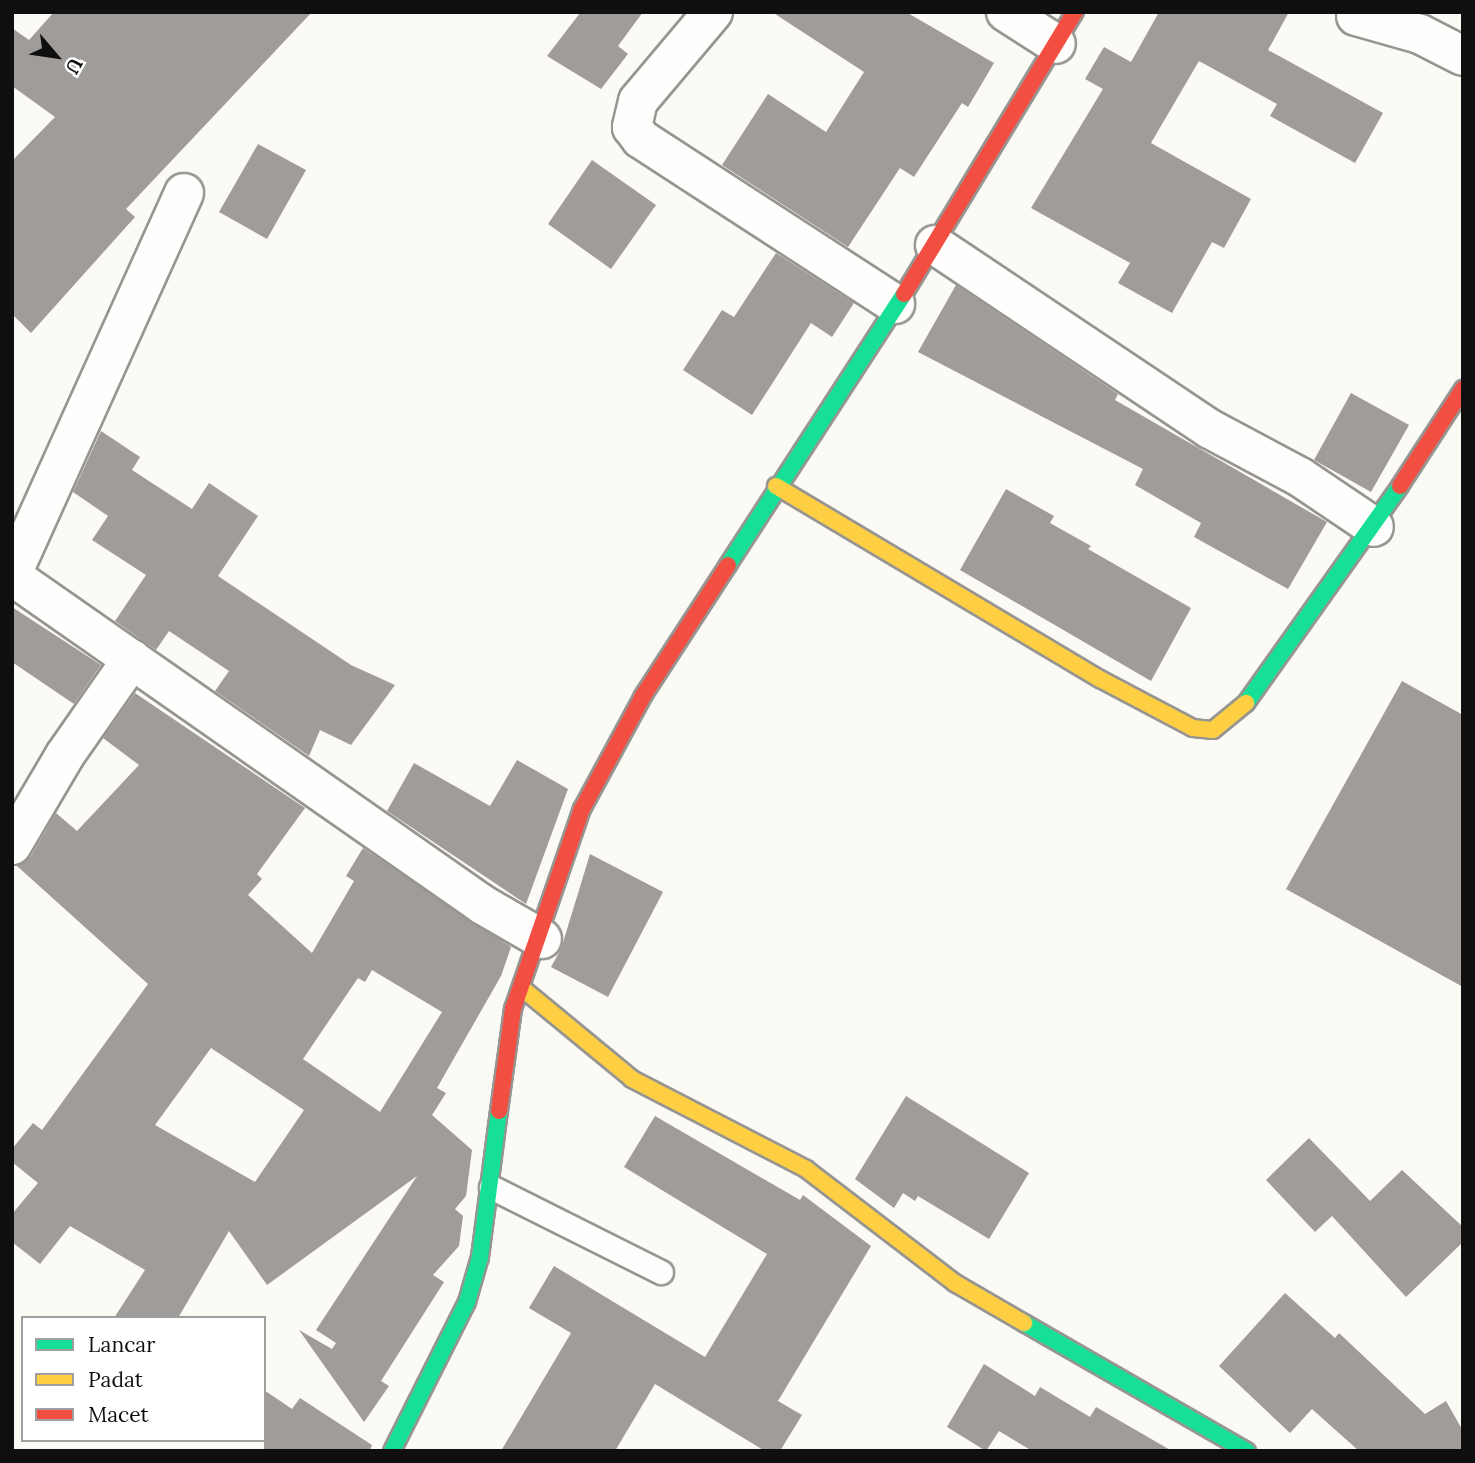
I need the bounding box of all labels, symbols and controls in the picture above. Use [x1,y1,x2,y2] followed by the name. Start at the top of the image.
[21,21,91,91] north arrow
[60,54,88,78] text: U
[21,1316,266,1442] legend
[88,1331,155,1358] text: Lancar
[88,1366,143,1393] text: Padat
[88,1401,149,1428] text: Macet

